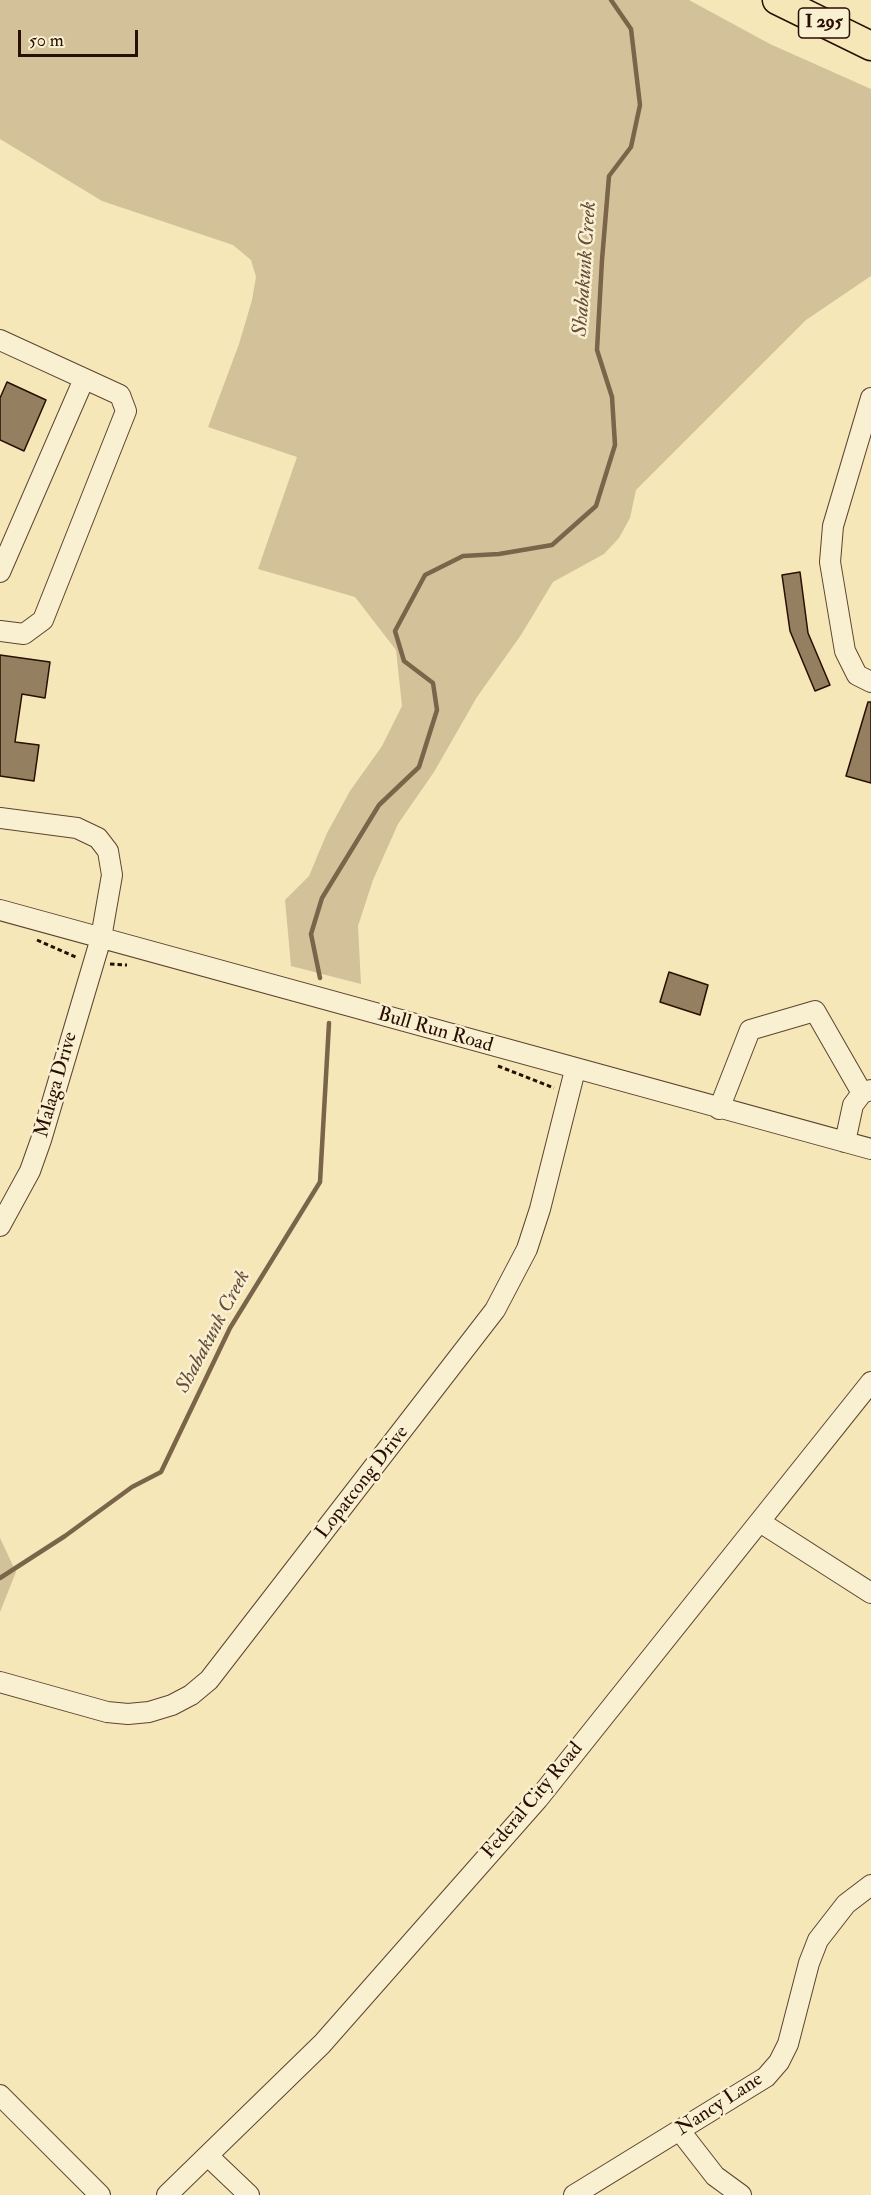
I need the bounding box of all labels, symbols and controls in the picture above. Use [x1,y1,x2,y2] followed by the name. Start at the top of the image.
[798,8,850,38] road number: I 295
[21,18,141,56] scale bar
[29,29,64,52] text: 50 m
[569,201,603,337] water label: Shabakunk Creek
[375,1003,495,1059] street label: Bull Run Road
[30,1029,84,1141] street label: Malaga Drive
[171,1266,257,1398] water label: Shabakunk Creek
[311,1422,415,1544] street label: Lopatcong Drive
[477,1738,589,1864] street label: Federal City Road
[672,2068,768,2142] street label: Nancy Lane

